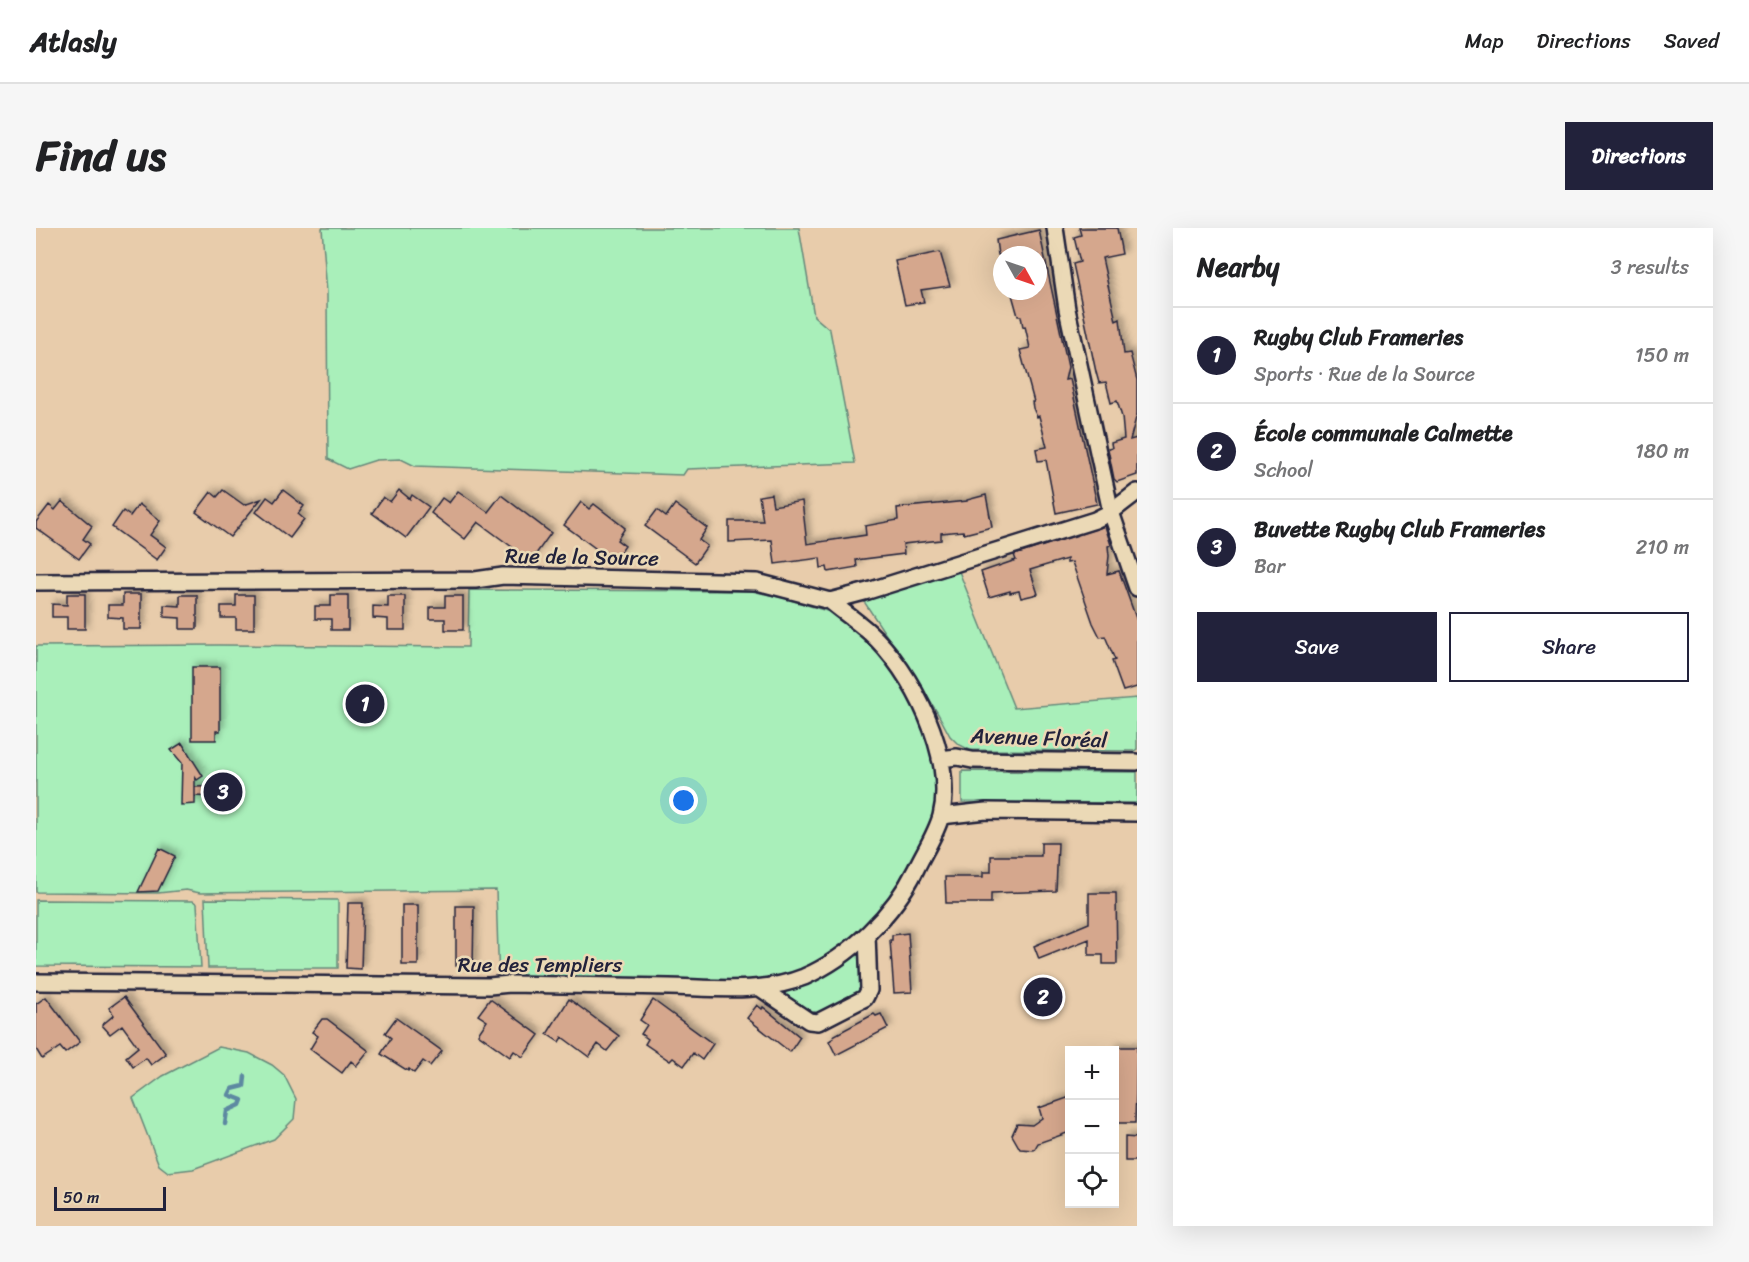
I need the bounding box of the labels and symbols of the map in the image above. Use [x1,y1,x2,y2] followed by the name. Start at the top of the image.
[993,246,1047,300] north arrow
[505,537,659,577] street label: Rue de la Source
[346,682,384,726] pin: 1
[969,717,1109,759] street label: Avenue Floréal
[204,770,243,814] pin: 3
[669,786,698,815] your location
[458,946,623,984] street label: Rue des Templiers
[1024,974,1062,1020] pin: 2
[54,1184,166,1212] scale bar

